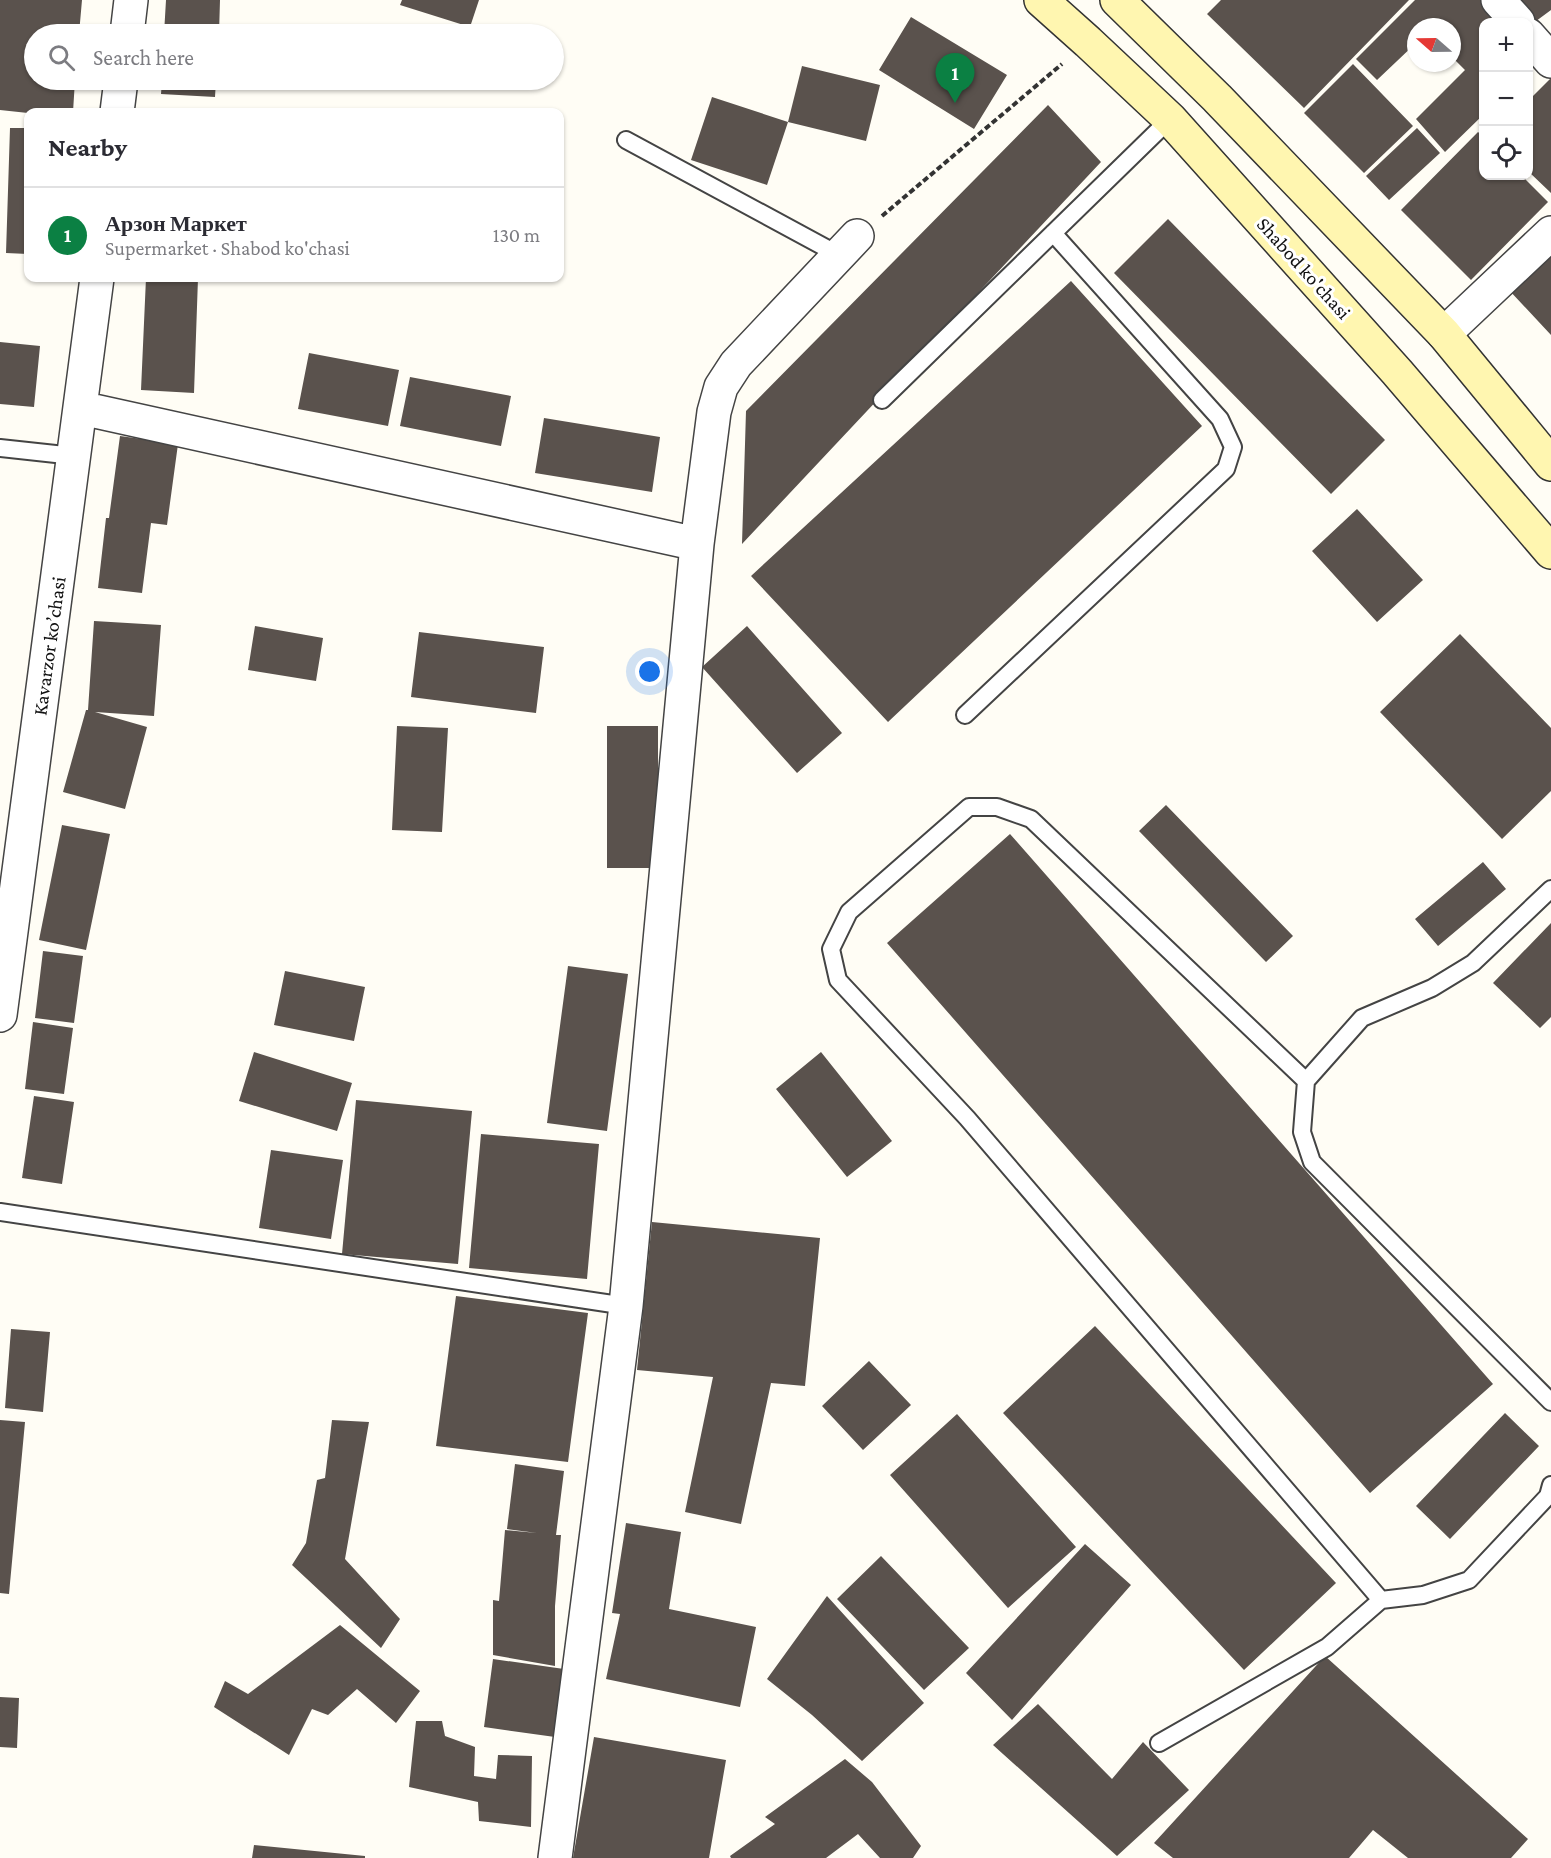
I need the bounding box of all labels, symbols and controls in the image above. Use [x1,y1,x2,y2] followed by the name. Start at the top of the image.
[1407,18,1461,72] north arrow
[1479,18,1533,180] map controls
[1479,18,1533,72] button: +
[24,24,564,90] search box
[45,41,78,74] icon: search
[93,45,194,70] text: Search here
[936,54,974,103] pin: 1
[1479,72,1533,126] button: −
[1479,126,1533,180] button: locate
[48,133,127,162] text: Nearby
[105,211,247,236] text: Арзон Маркет
[1253,213,1355,323] street label: Shabod ko'chasi
[64,224,71,246] text: 1
[493,224,540,246] text: 130 m
[105,237,350,259] text: Supermarket · Shabod ko'chasi
[28,575,70,717] street label: Kavarzor ko’chasi
[635,657,664,686] your location

